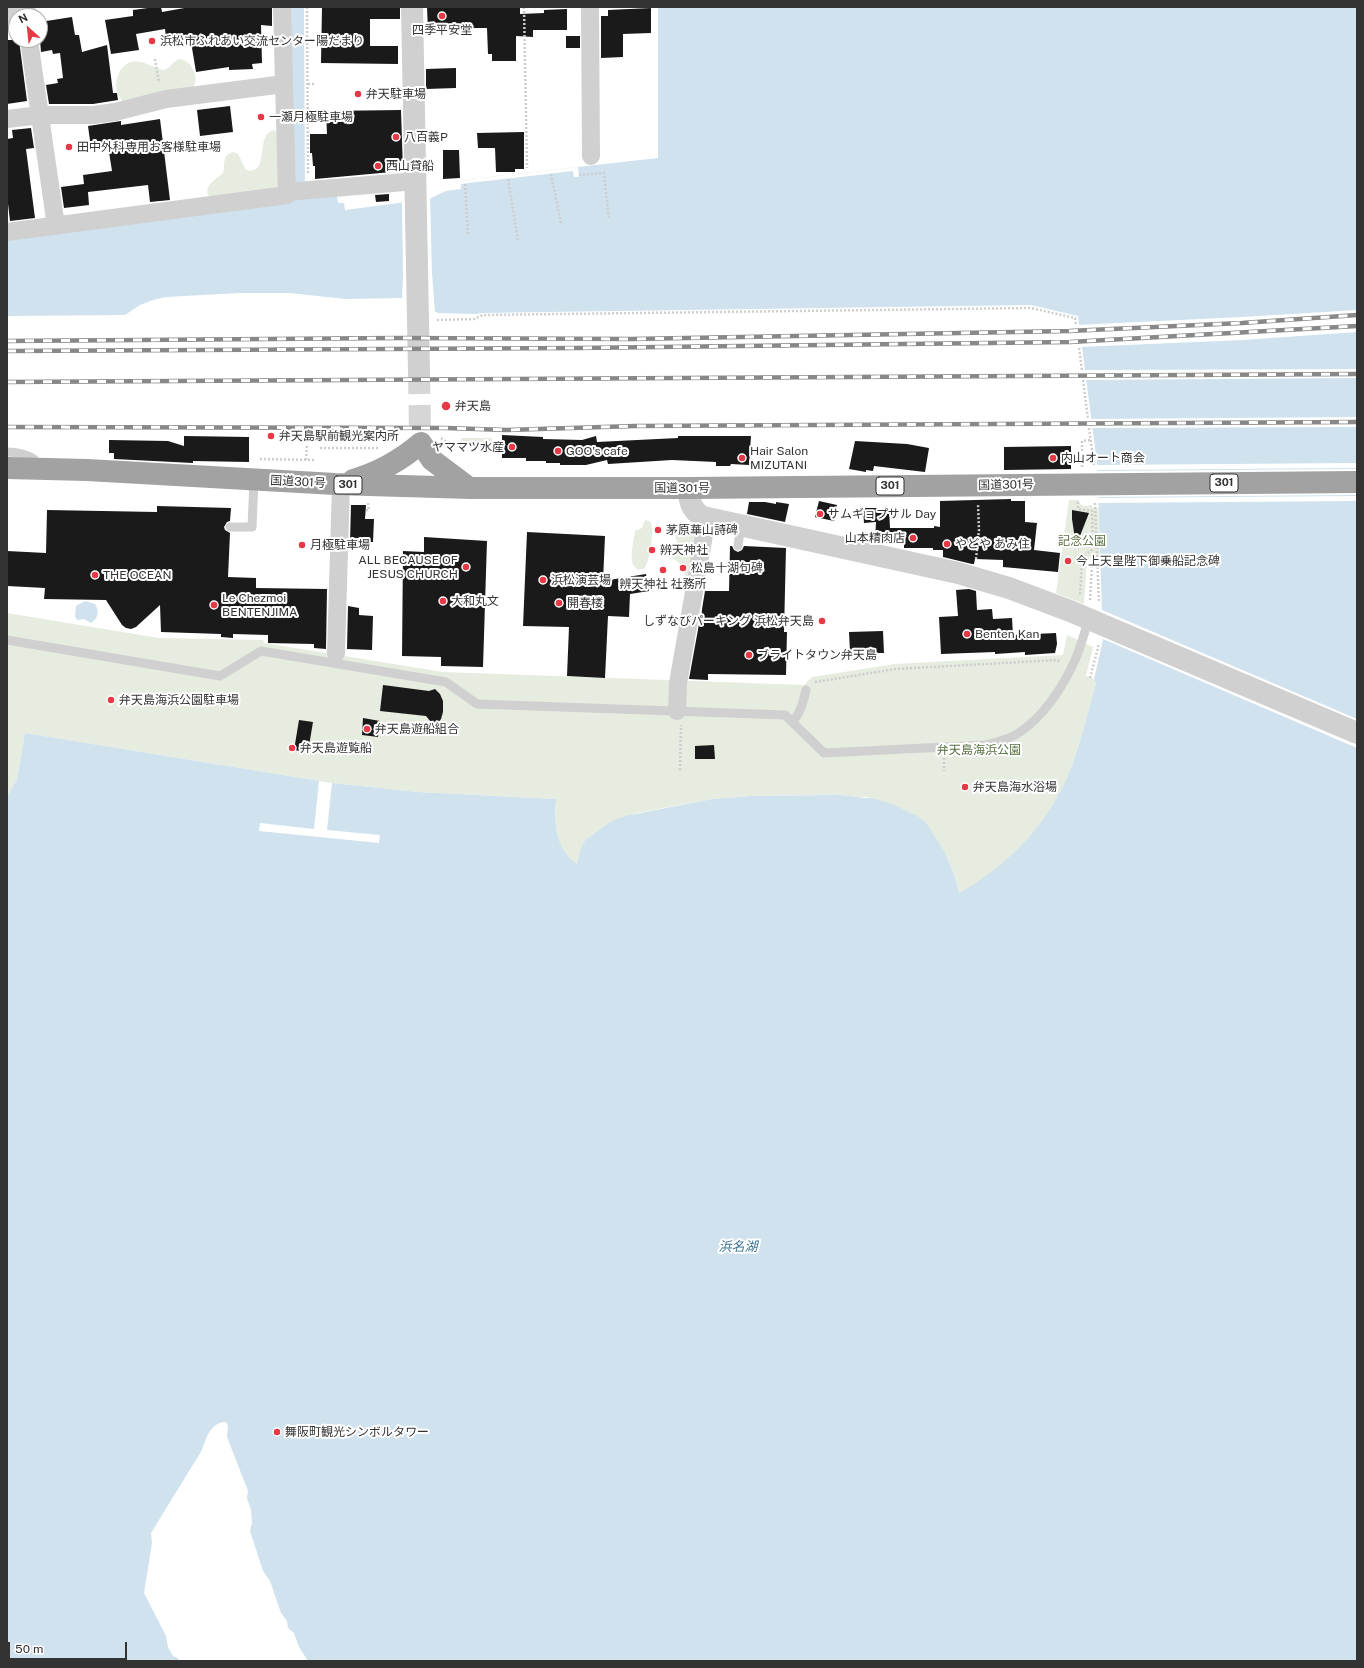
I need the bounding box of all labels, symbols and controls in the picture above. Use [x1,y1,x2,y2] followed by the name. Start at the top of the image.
[8,8,48,48] north arrow
[16,11,30,26] text: N
[437,11,447,21] marker: 四季平安堂
[412,23,472,37] place label: 四季平安堂
[160,34,364,48] place label: 浜松市ふれあい交流センター陽だまり
[147,36,157,46] marker: 浜松市ふれあい交流センター陽だまり
[366,87,426,101] place label: 弁天駐車場
[353,89,363,99] marker: 弁天駐車場
[269,110,353,124] place label: 一瀬月極駐車場
[256,112,266,122] marker: 一瀬月極駐車場
[404,130,448,144] place label: 八百義P
[391,132,401,142] marker: 八百義P
[77,140,221,154] place label: 田中外科専用お客様駐車場
[64,142,74,152] marker: 田中外科専用お客様駐車場
[386,159,434,173] place label: 西山貸船
[373,161,383,171] marker: 西山貸船
[455,399,491,413] place label: 弁天島
[440,400,452,412] marker: 弁天島
[279,429,399,443] place label: 弁天島駅前観光案内所
[266,431,276,441] marker: 弁天島駅前観光案内所
[432,440,504,454] place label: ヤママツ水産
[507,442,517,452] marker: ヤママツ水産
[566,444,628,458] place label: GOO's cafe
[750,444,808,472] place label: Hair Salon MIZUTANI
[553,446,563,456] marker: GOO's cafe
[1061,451,1145,465] place label: 内山オート商会
[737,453,747,463] marker: Hair Salon MIZUTANI
[1048,453,1058,463] marker: 内山オート商会
[270,473,326,491] street label: 国道301号
[1210,474,1238,492] road number: 301
[334,476,362,494] road number: 301
[876,477,904,495] road number: 301
[978,477,1034,493] street label: 国道301号
[654,481,710,495] street label: 国道301号
[828,507,936,521] place label: サムギョプサル Day
[815,509,825,519] marker: サムギョプサル Day
[666,523,738,537] place label: 茅原華山詩碑
[653,525,663,535] marker: 茅原華山詩碑
[845,531,905,545] place label: 山本精肉店
[908,533,918,543] marker: 山本精肉店
[1058,534,1106,548] park label: 記念公園
[955,537,1030,551] place label: やどや あみ住
[310,538,370,552] place label: 月極駐車場
[942,539,952,549] marker: やどや あみ住
[297,540,307,550] marker: 月極駐車場
[660,543,708,557] place label: 辨天神社
[647,545,657,555] marker: 辨天神社
[358,553,458,581] place label: ALL BECAUSE OF JESUS CHURCH
[1076,554,1220,568] place label: 今上天皇陛下御乗船記念碑
[1063,556,1073,566] marker: 今上天皇陛下御乗船記念碑
[691,561,763,575] place label: 松島十湖句碑
[461,562,471,572] marker: ALL BECAUSE OF JESUS CHURCH
[678,563,688,573] marker: 松島十湖句碑
[658,565,668,575] marker: 辨天神社 社務所
[103,568,172,582] place label: THE OCEAN
[90,570,100,580] marker: THE OCEAN
[551,573,611,587] place label: 浜松演芸場
[538,575,548,585] marker: 浜松演芸場
[620,577,706,591] place label: 辨天神社 社務所
[222,591,298,619] place label: Le Chezmoi BENTENJIMA
[451,594,499,608] place label: 大和丸文
[438,596,448,606] marker: 大和丸文
[567,596,603,610] place label: 開春楼
[554,598,564,608] marker: 開春楼
[209,600,219,610] marker: Le Chezmoi BENTENJIMA
[643,614,814,628] place label: しずなびパーキング 浜松弁天島
[817,616,827,626] marker: しずなびパーキング 浜松弁天島
[975,627,1039,641] place label: Benten Kan
[962,629,972,639] marker: Benten Kan
[757,648,877,662] place label: ブライトタウン弁天島
[744,650,754,660] marker: ブライトタウン弁天島
[119,693,239,707] place label: 弁天島海浜公園駐車場
[106,695,116,705] marker: 弁天島海浜公園駐車場
[375,722,459,736] place label: 弁天島遊船組合
[362,724,372,734] marker: 弁天島遊船組合
[300,741,372,755] place label: 弁天島遊覧船
[287,743,297,753] marker: 弁天島遊覧船
[937,743,1021,757] park label: 弁天島海浜公園
[973,780,1057,794] place label: 弁天島海水浴場
[960,782,970,792] marker: 弁天島海水浴場
[719,1239,757,1255] water label: 浜名湖
[285,1425,429,1439] place label: 舞阪町観光シンボルタワー
[272,1427,282,1437] marker: 舞阪町観光シンボルタワー
[10,1634,129,1660] scale bar
[15,1642,43,1656] text: 50 m

